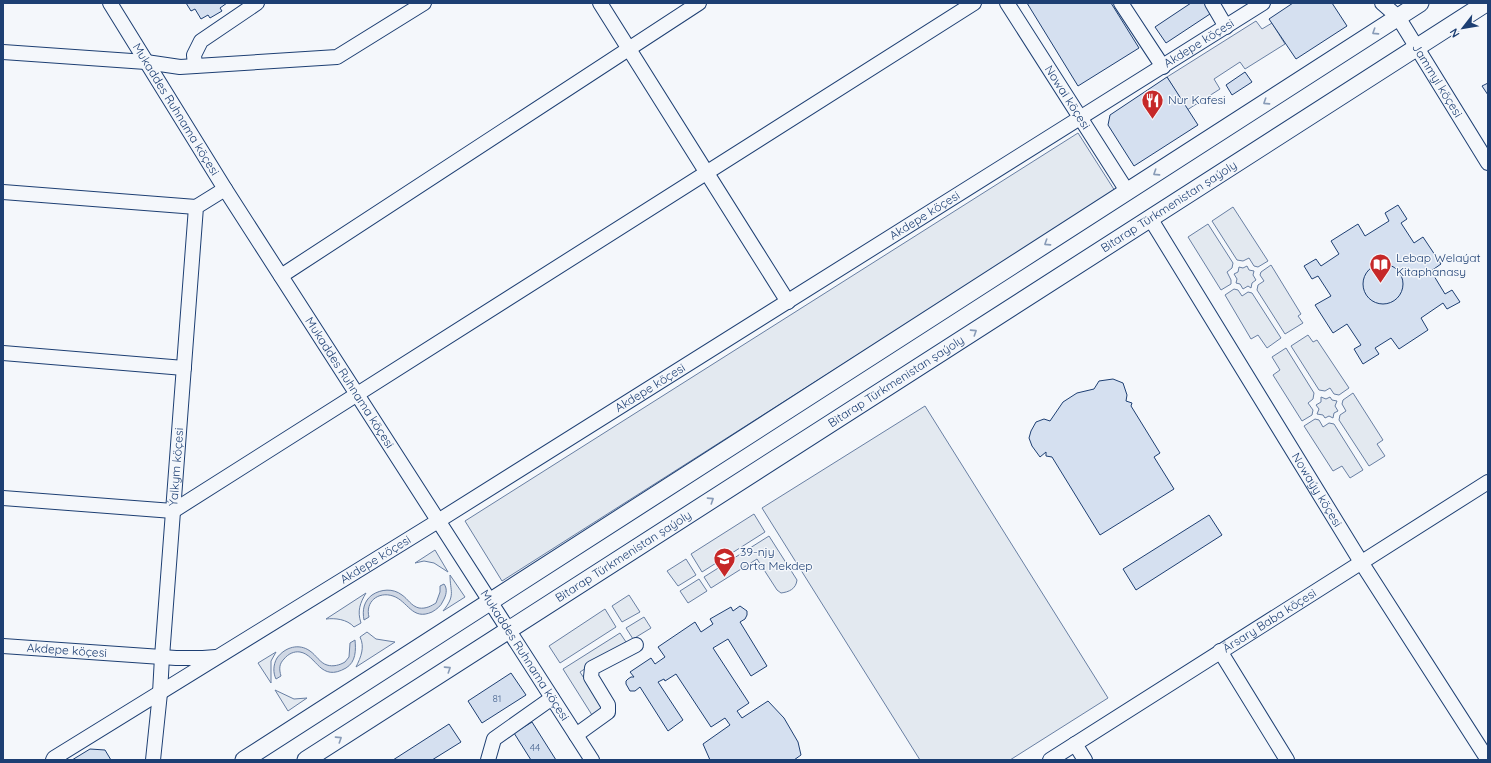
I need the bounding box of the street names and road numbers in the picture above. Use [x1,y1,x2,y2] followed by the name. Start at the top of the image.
[1161,15,1237,70] street label: Akdepe köçesi
[130,40,223,178] street label: Mukaddes Ruhnama köçesi
[1409,41,1466,120] street label: Jammyl köçesi
[1042,62,1094,132] street label: Nowai köçesi
[1098,157,1239,255] street label: Bitarap Türkmenistan şaýoly
[886,187,962,243] street label: Akdepe köçesi
[302,314,398,451] street label: Mukaddes Ruhnama köçesi
[825,332,967,430] street label: Bitarap Türkmenistan şaýoly
[612,360,688,415] street label: Akdepe köçesi
[165,427,186,507] street label: Ýalkym köçesi
[1289,450,1346,529] street label: Nowaýy köçesi
[552,507,694,605] street label: Bitarap Türkmenistan şaýoly
[337,532,413,587] street label: Akdepe köçesi
[1220,585,1319,656] street label: Ärsary Baba köçesi
[477,587,573,723] street label: Mukaddes Ruhnama köçesi
[26,640,107,660] street label: Akdepe köçesi

